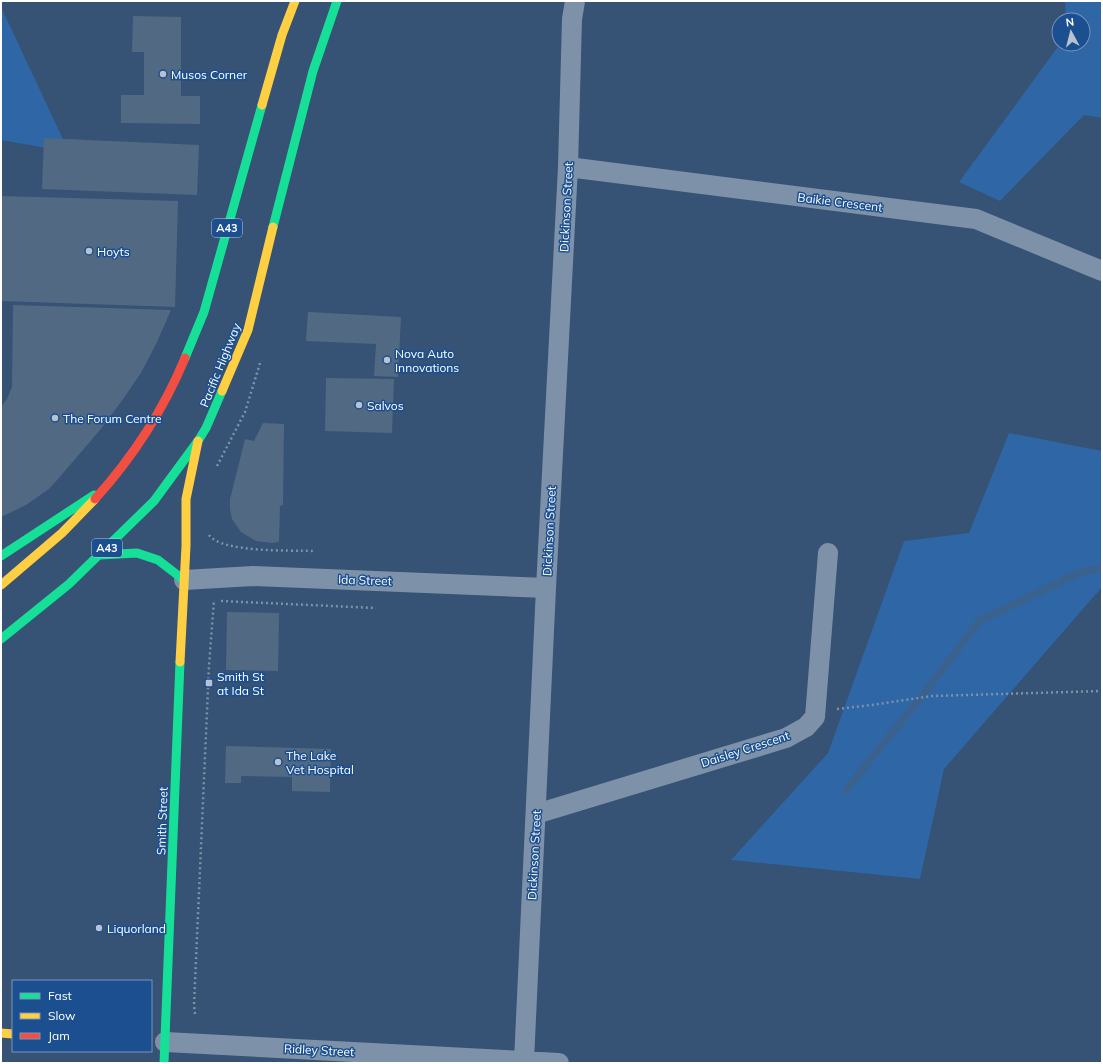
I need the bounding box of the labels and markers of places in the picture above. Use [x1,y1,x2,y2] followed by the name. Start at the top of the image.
[171,67,248,82] place label: Musos Corner
[158,69,168,79] marker: Musos Corner
[97,244,130,259] place label: Hoyts
[84,246,94,256] marker: Hoyts
[395,346,459,375] place label: Nova Auto Innovations
[382,355,392,365] marker: Nova Auto Innovations
[367,398,404,413] place label: Salvos
[354,400,364,410] marker: Salvos
[63,411,162,426] place label: The Forum Centre
[50,413,60,423] marker: The Forum Centre
[217,669,264,698] place label: Smith St at Ida St
[204,678,214,688] marker: Smith St at Ida St
[286,748,354,777] place label: The Lake Vet Hospital
[273,757,283,767] marker: The Lake Vet Hospital
[107,921,166,936] place label: Liquorland
[94,923,104,933] marker: Liquorland

